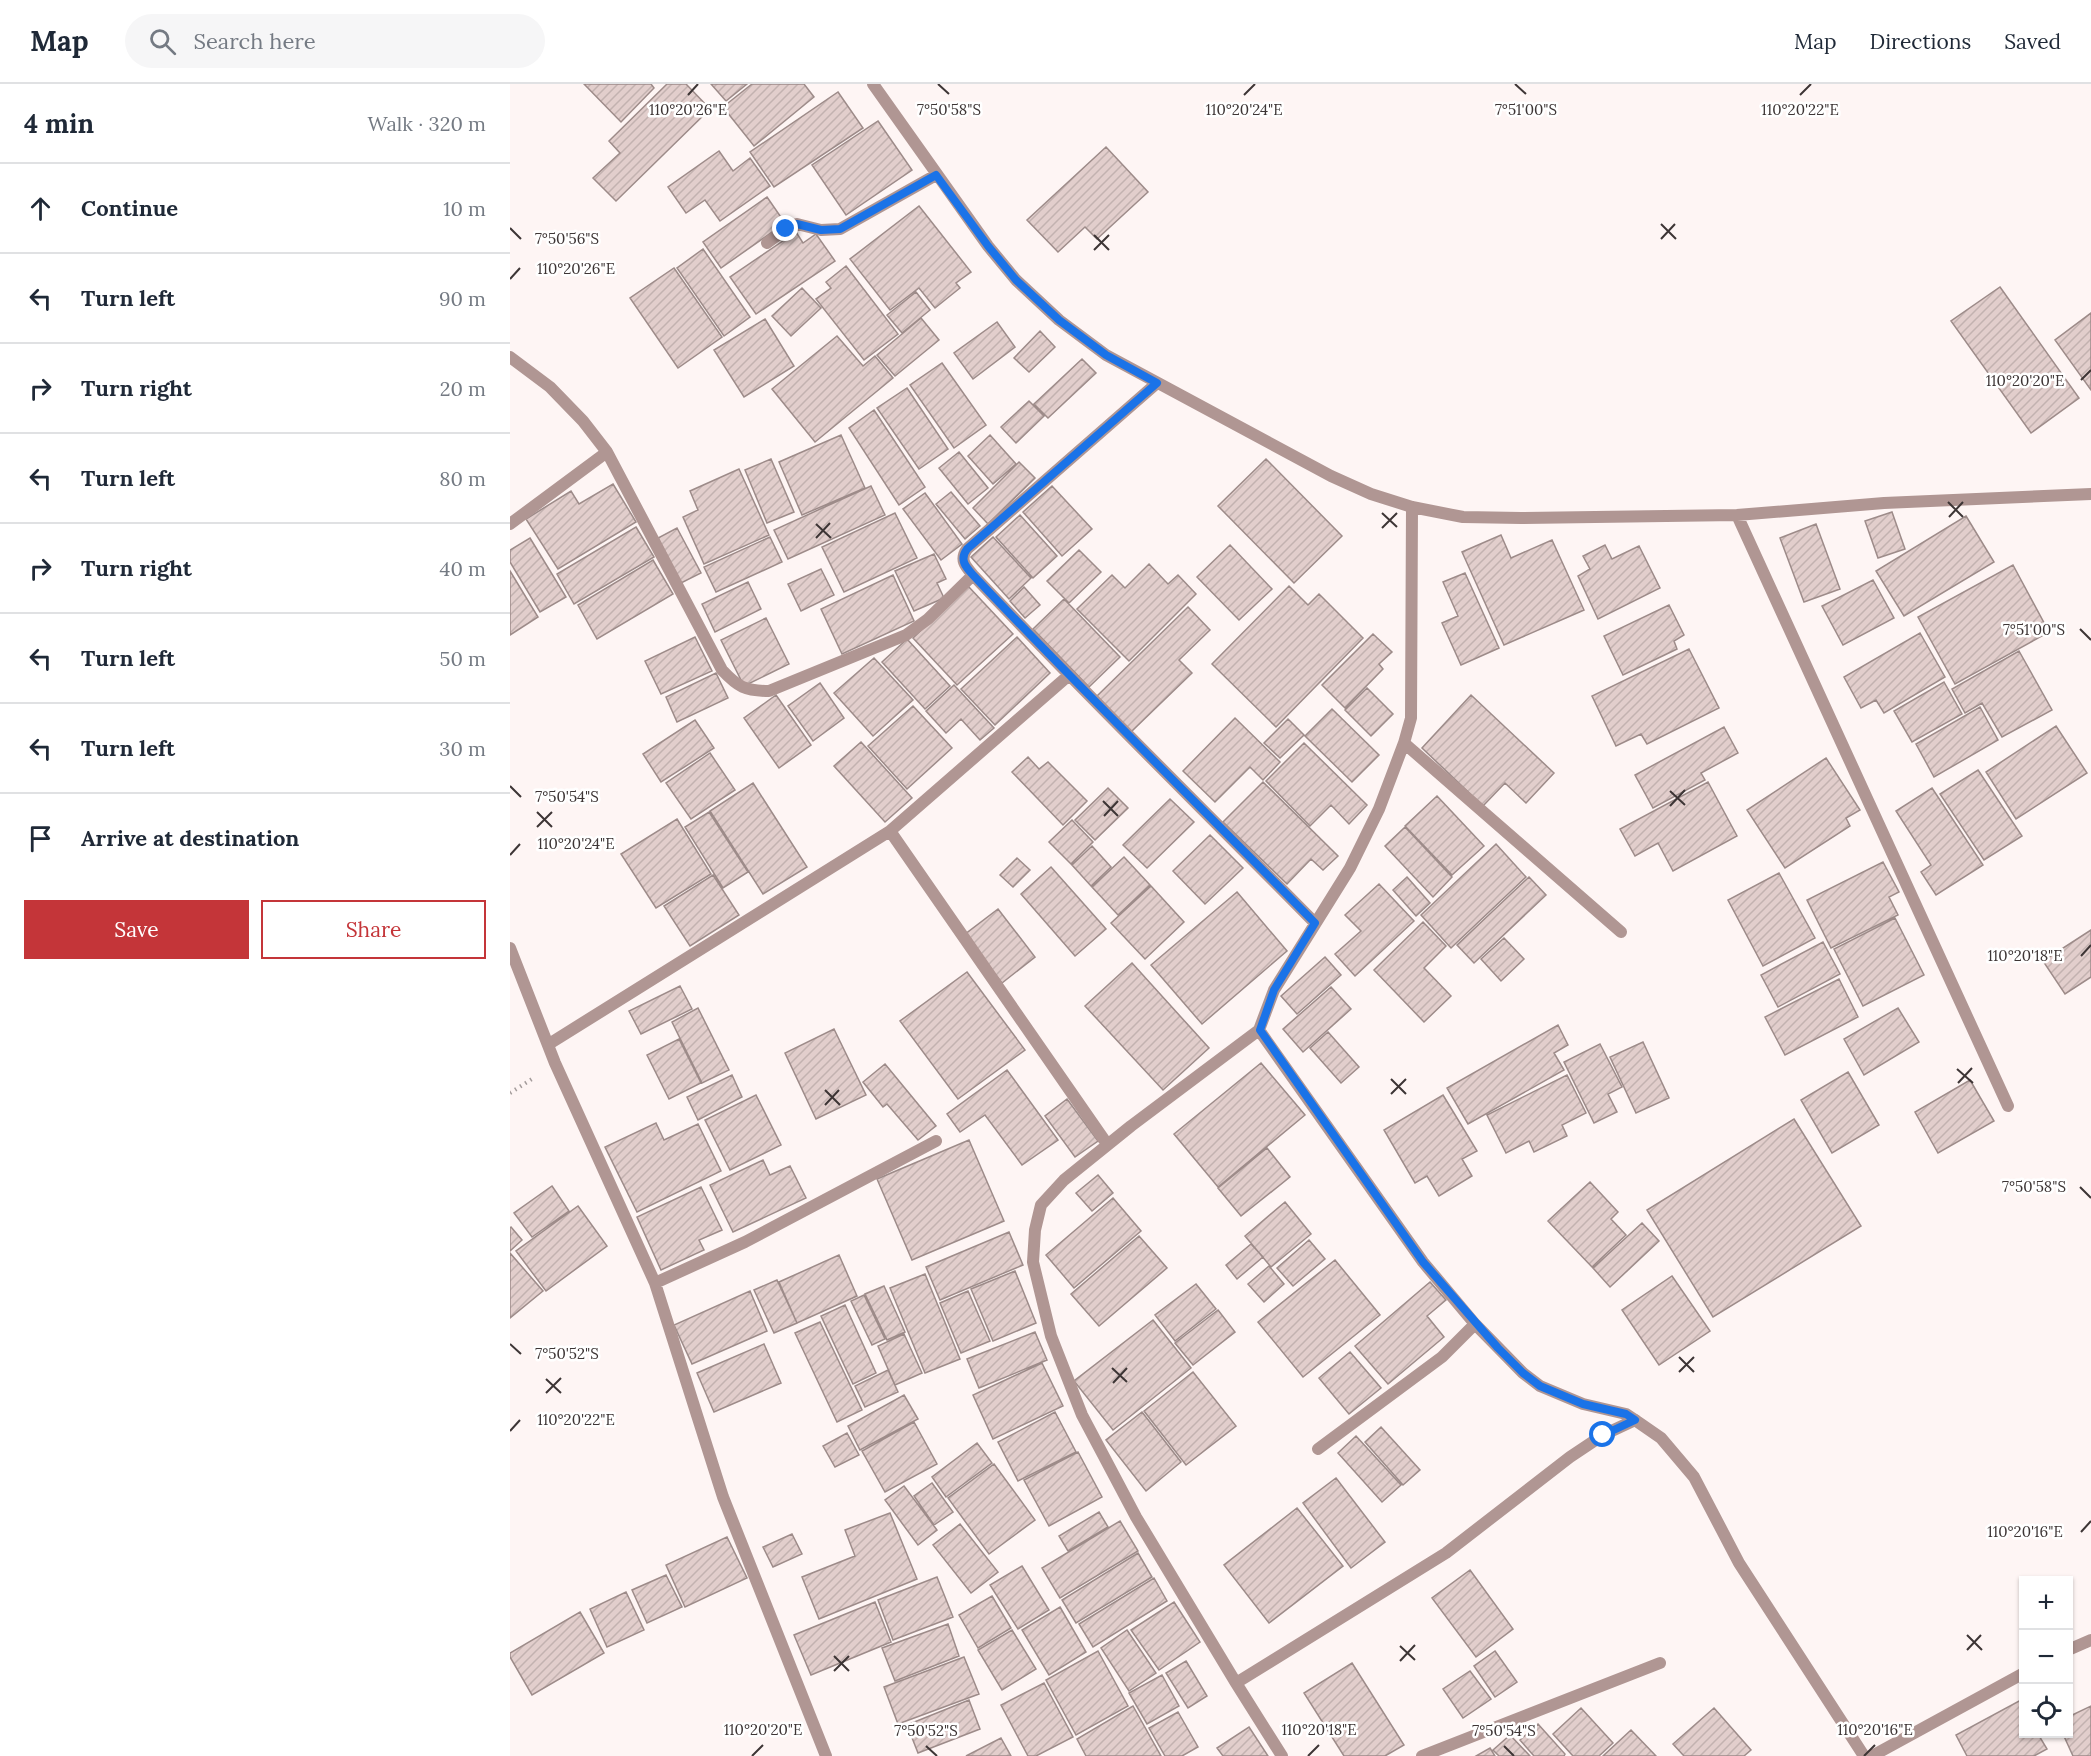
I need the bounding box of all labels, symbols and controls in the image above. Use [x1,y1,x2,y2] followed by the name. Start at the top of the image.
[125,14,545,68] search box
[30,23,89,59] text: Map
[146,25,179,58] icon: search
[194,27,316,55] text: Search here
[1794,28,1837,55] text: Map
[1870,28,1971,55] text: Directions
[2004,28,2061,55] text: Saved
[649,100,727,119] text: 110°20'26"E
[917,100,981,119] text: 7°50'58"S
[1206,100,1283,119] text: 110°20'24"E
[1495,100,1557,119] text: 7°51'00"S
[1761,100,1839,119] text: 110°20'22"E
[24,107,94,140] text: 4 min
[367,111,486,136] text: Walk · 320 m
[24,192,57,225] icon: ahead
[81,194,178,222] text: Continue
[443,196,486,221] text: 10 m
[772,215,798,241] route end
[535,229,599,248] text: 7°50'56"S
[537,259,615,278] text: 110°20'26"E
[24,282,57,315] icon: left
[81,284,175,312] text: Turn left
[439,286,486,311] text: 90 m
[1986,371,2064,390] text: 110°20'20"E
[24,372,57,405] icon: right
[81,374,192,402] text: Turn right
[440,376,486,401] text: 20 m
[24,462,57,495] icon: left
[81,464,175,492] text: Turn left
[439,466,486,491] text: 80 m
[24,552,57,585] icon: right
[81,554,192,582] text: Turn right
[440,556,486,581] text: 40 m
[2003,620,2065,639] text: 7°51'00"S
[24,642,57,675] icon: left
[81,644,175,672] text: Turn left
[440,646,486,671] text: 50 m
[24,732,57,765] icon: left
[81,734,175,762] text: Turn left
[439,736,486,761] text: 30 m
[535,787,599,806] text: 7°50'54"S
[24,822,57,855] icon: arrive
[81,824,299,852] text: Arrive at destination
[538,834,615,853] text: 110°20'24"E
[24,900,249,959] button: Save
[261,900,486,959] button: Share
[1987,946,2063,965] text: 110°20'18"E
[2002,1177,2066,1196] text: 7°50'58"S
[535,1344,599,1363] text: 7°50'52"S
[537,1410,615,1429] text: 110°20'22"E
[1589,1421,1615,1447] route start
[1987,1522,2063,1541] text: 110°20'16"E
[2019,1576,2073,1738] map controls
[2019,1576,2073,1630] button: +
[2019,1630,2073,1684] button: −
[2019,1684,2073,1738] button: locate
[724,1720,802,1739] text: 110°20'20"E
[1281,1720,1357,1739] text: 110°20'18"E
[1837,1720,1913,1739] text: 110°20'16"E
[894,1721,958,1740] text: 7°50'52"S
[1472,1721,1536,1740] text: 7°50'54"S

